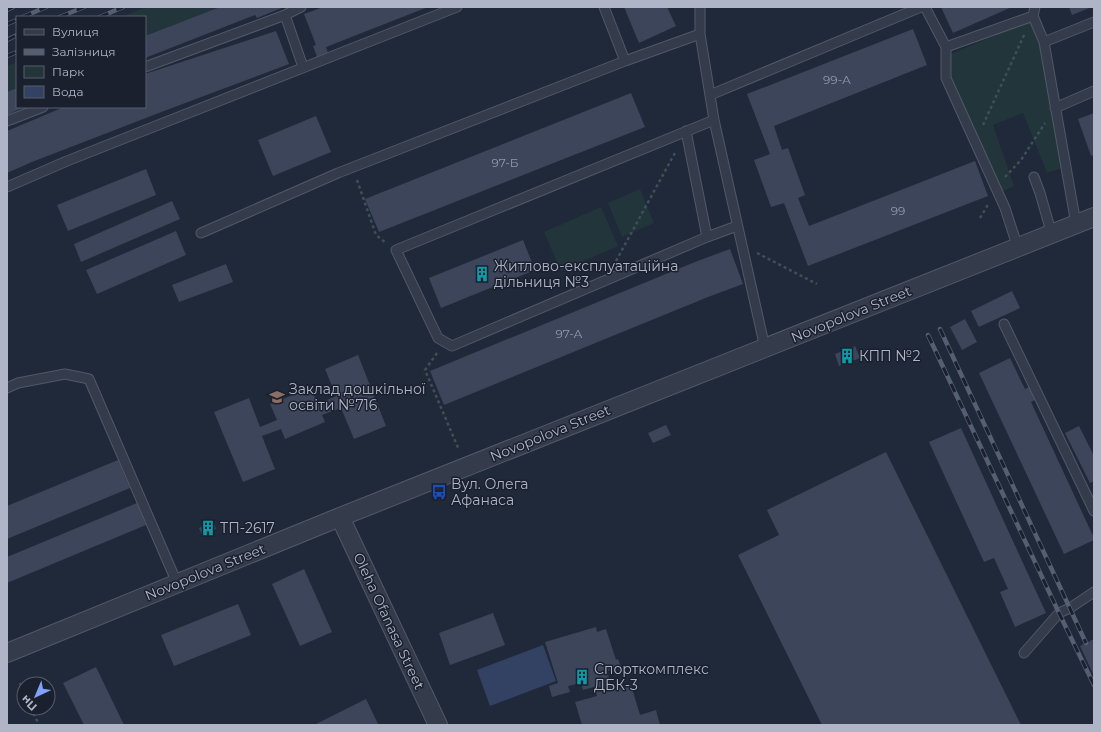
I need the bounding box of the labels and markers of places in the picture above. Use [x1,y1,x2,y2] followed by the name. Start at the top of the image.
[494,257,678,291] place label: Житлово-експлуатаційна дільниця №3
[473,265,491,283] building icon: Житлово-експлуатаційна дільниця №3
[838,347,856,365] building icon: КПП №2
[859,347,920,365] place label: КПП №2
[289,380,426,414] place label: Заклад дошкільної освіти №716
[268,388,286,406] school or university icon: Заклад дошкільної освіти №716
[451,475,528,509] place label: Вул. Олега Афанаса
[430,483,448,501] bus stop icon: Вул. Олега Афанаса
[199,519,217,537] building icon: ТП-2617
[220,519,275,537] place label: ТП-2617
[594,660,709,694] place label: Спорткомплекс ДБК-3
[573,668,591,686] building icon: Спорткомплекс ДБК-3

